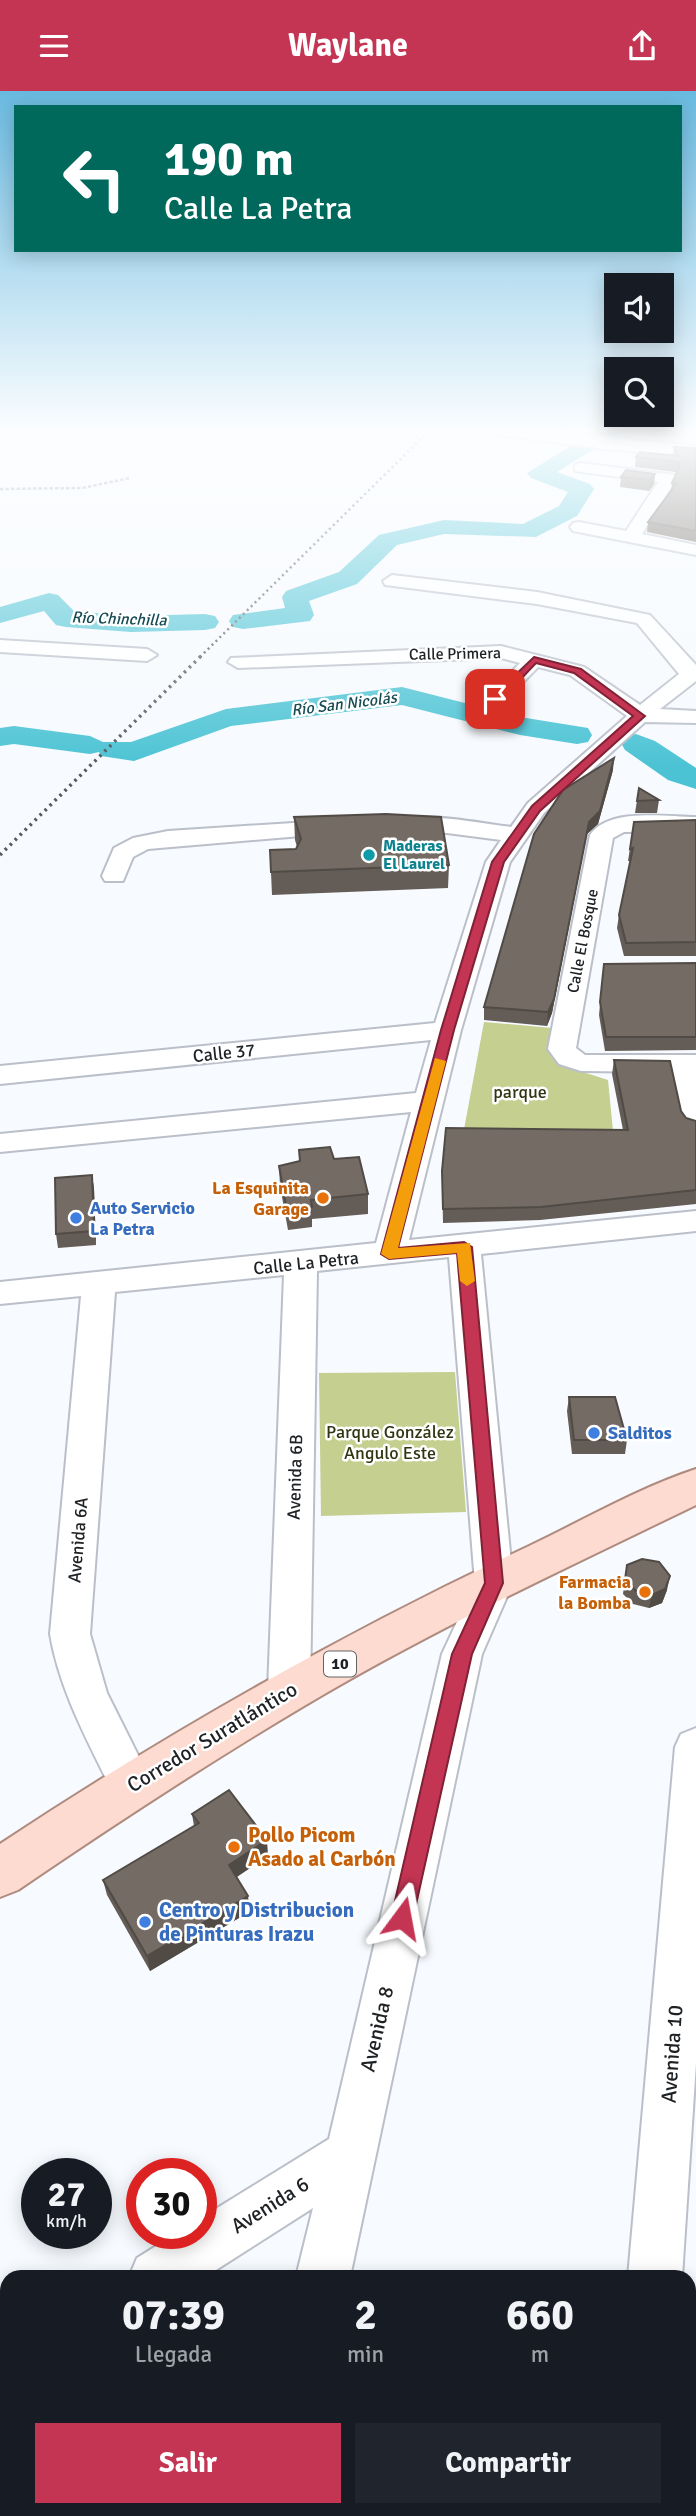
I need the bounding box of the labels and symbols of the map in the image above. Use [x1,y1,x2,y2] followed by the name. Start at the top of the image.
[71,607,168,631] water label: Río Chinchilla
[409,643,501,665] street label: Calle Primera
[465,669,525,729] pin
[290,687,400,720] water label: Río San Nicolás
[383,836,445,874] place label: Maderas El Laurel
[361,847,377,863] marker: Maderas El Laurel
[563,887,603,995] street label: Calle El Bosque
[192,1039,256,1067] street label: Calle 37
[493,1081,547,1103] park label: parque
[212,1177,309,1220] place label: La Esquinita Garage
[315,1190,331,1206] marker: La Esquinita Garage
[90,1197,195,1240] place label: Auto Servicio La Petra
[68,1210,84,1226] marker: Auto Servicio La Petra
[252,1247,360,1279] street label: Calle La Petra
[326,1421,454,1464] park label: Parque González Angulo Este
[608,1422,672,1444] place label: Salditos
[586,1425,602,1441] marker: Salditos
[283,1434,307,1520] street label: Avenida 6B
[63,1496,93,1584] street label: Avenida 6A
[558,1571,631,1614] place label: Farmacia la Bomba
[637,1584,653,1600] marker: Farmacia la Bomba
[324,1651,356,1677] road number: 10
[122,1676,302,1798] street label: Corredor Suratlántico
[248,1822,396,1872] place label: Pollo Picom Asado al Carbón
[226,1839,242,1855] marker: Pollo Picom Asado al Carbón
[365,1881,439,1955] position arrow
[159,1897,354,1947] place label: Centro y Distribucion de Pinturas Irazu
[137,1914,153,1930] marker: Centro y Distribucion de Pinturas Irazu
[355,1984,399,2074] street label: Avenida 8
[656,2004,688,2104] street label: Avenida 10
[126,2158,217,2249] speed limit sign: 30
[226,2171,314,2239] street label: Avenida 6

